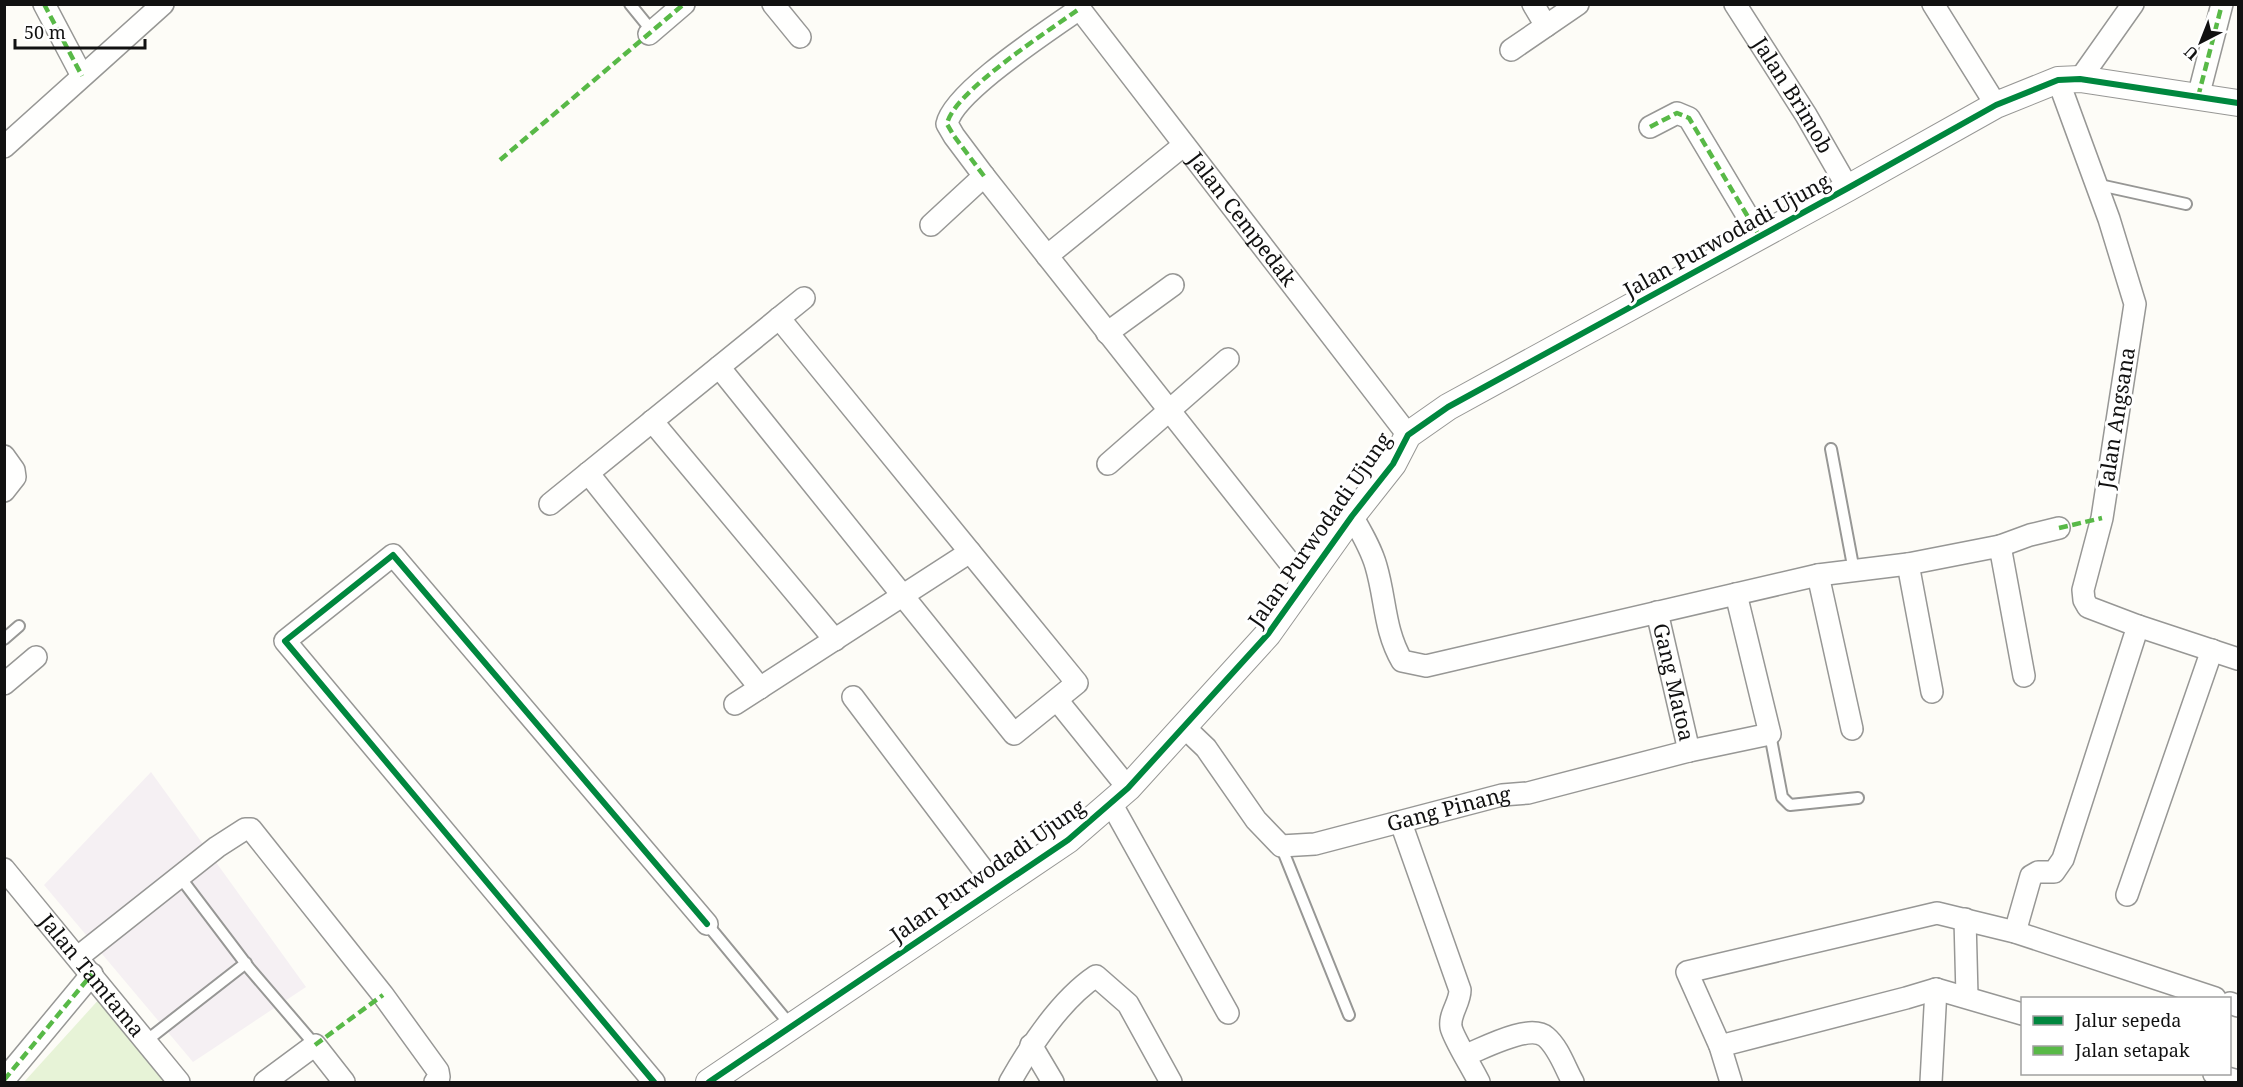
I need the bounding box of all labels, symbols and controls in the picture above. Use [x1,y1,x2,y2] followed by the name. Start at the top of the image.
[15,12,146,50] scale bar
[2171,12,2231,72] north arrow
[24,20,66,44] text: 50 m
[1746,30,1840,158] street label: Jalan Brimob
[2179,41,2203,65] text: U
[1182,145,1304,292] street label: Jalan Cempedak
[1617,166,1835,304] street label: Jalan Purwodadi Ujung
[2091,345,2141,492] street label: Jalan Angsana
[1241,426,1398,633] street label: Jalan Purwodadi Ujung
[1647,620,1701,744] street label: Gang Matoa
[1384,779,1512,838] street label: Gang Pinang
[884,792,1091,949] street label: Jalan Purwodadi Ujung
[33,907,151,1042] street label: Jalan Tamtama
[2021,997,2231,1075] legend
[2074,1008,2181,1032] text: Jalur sepeda
[2074,1038,2190,1062] text: Jalan setapak

